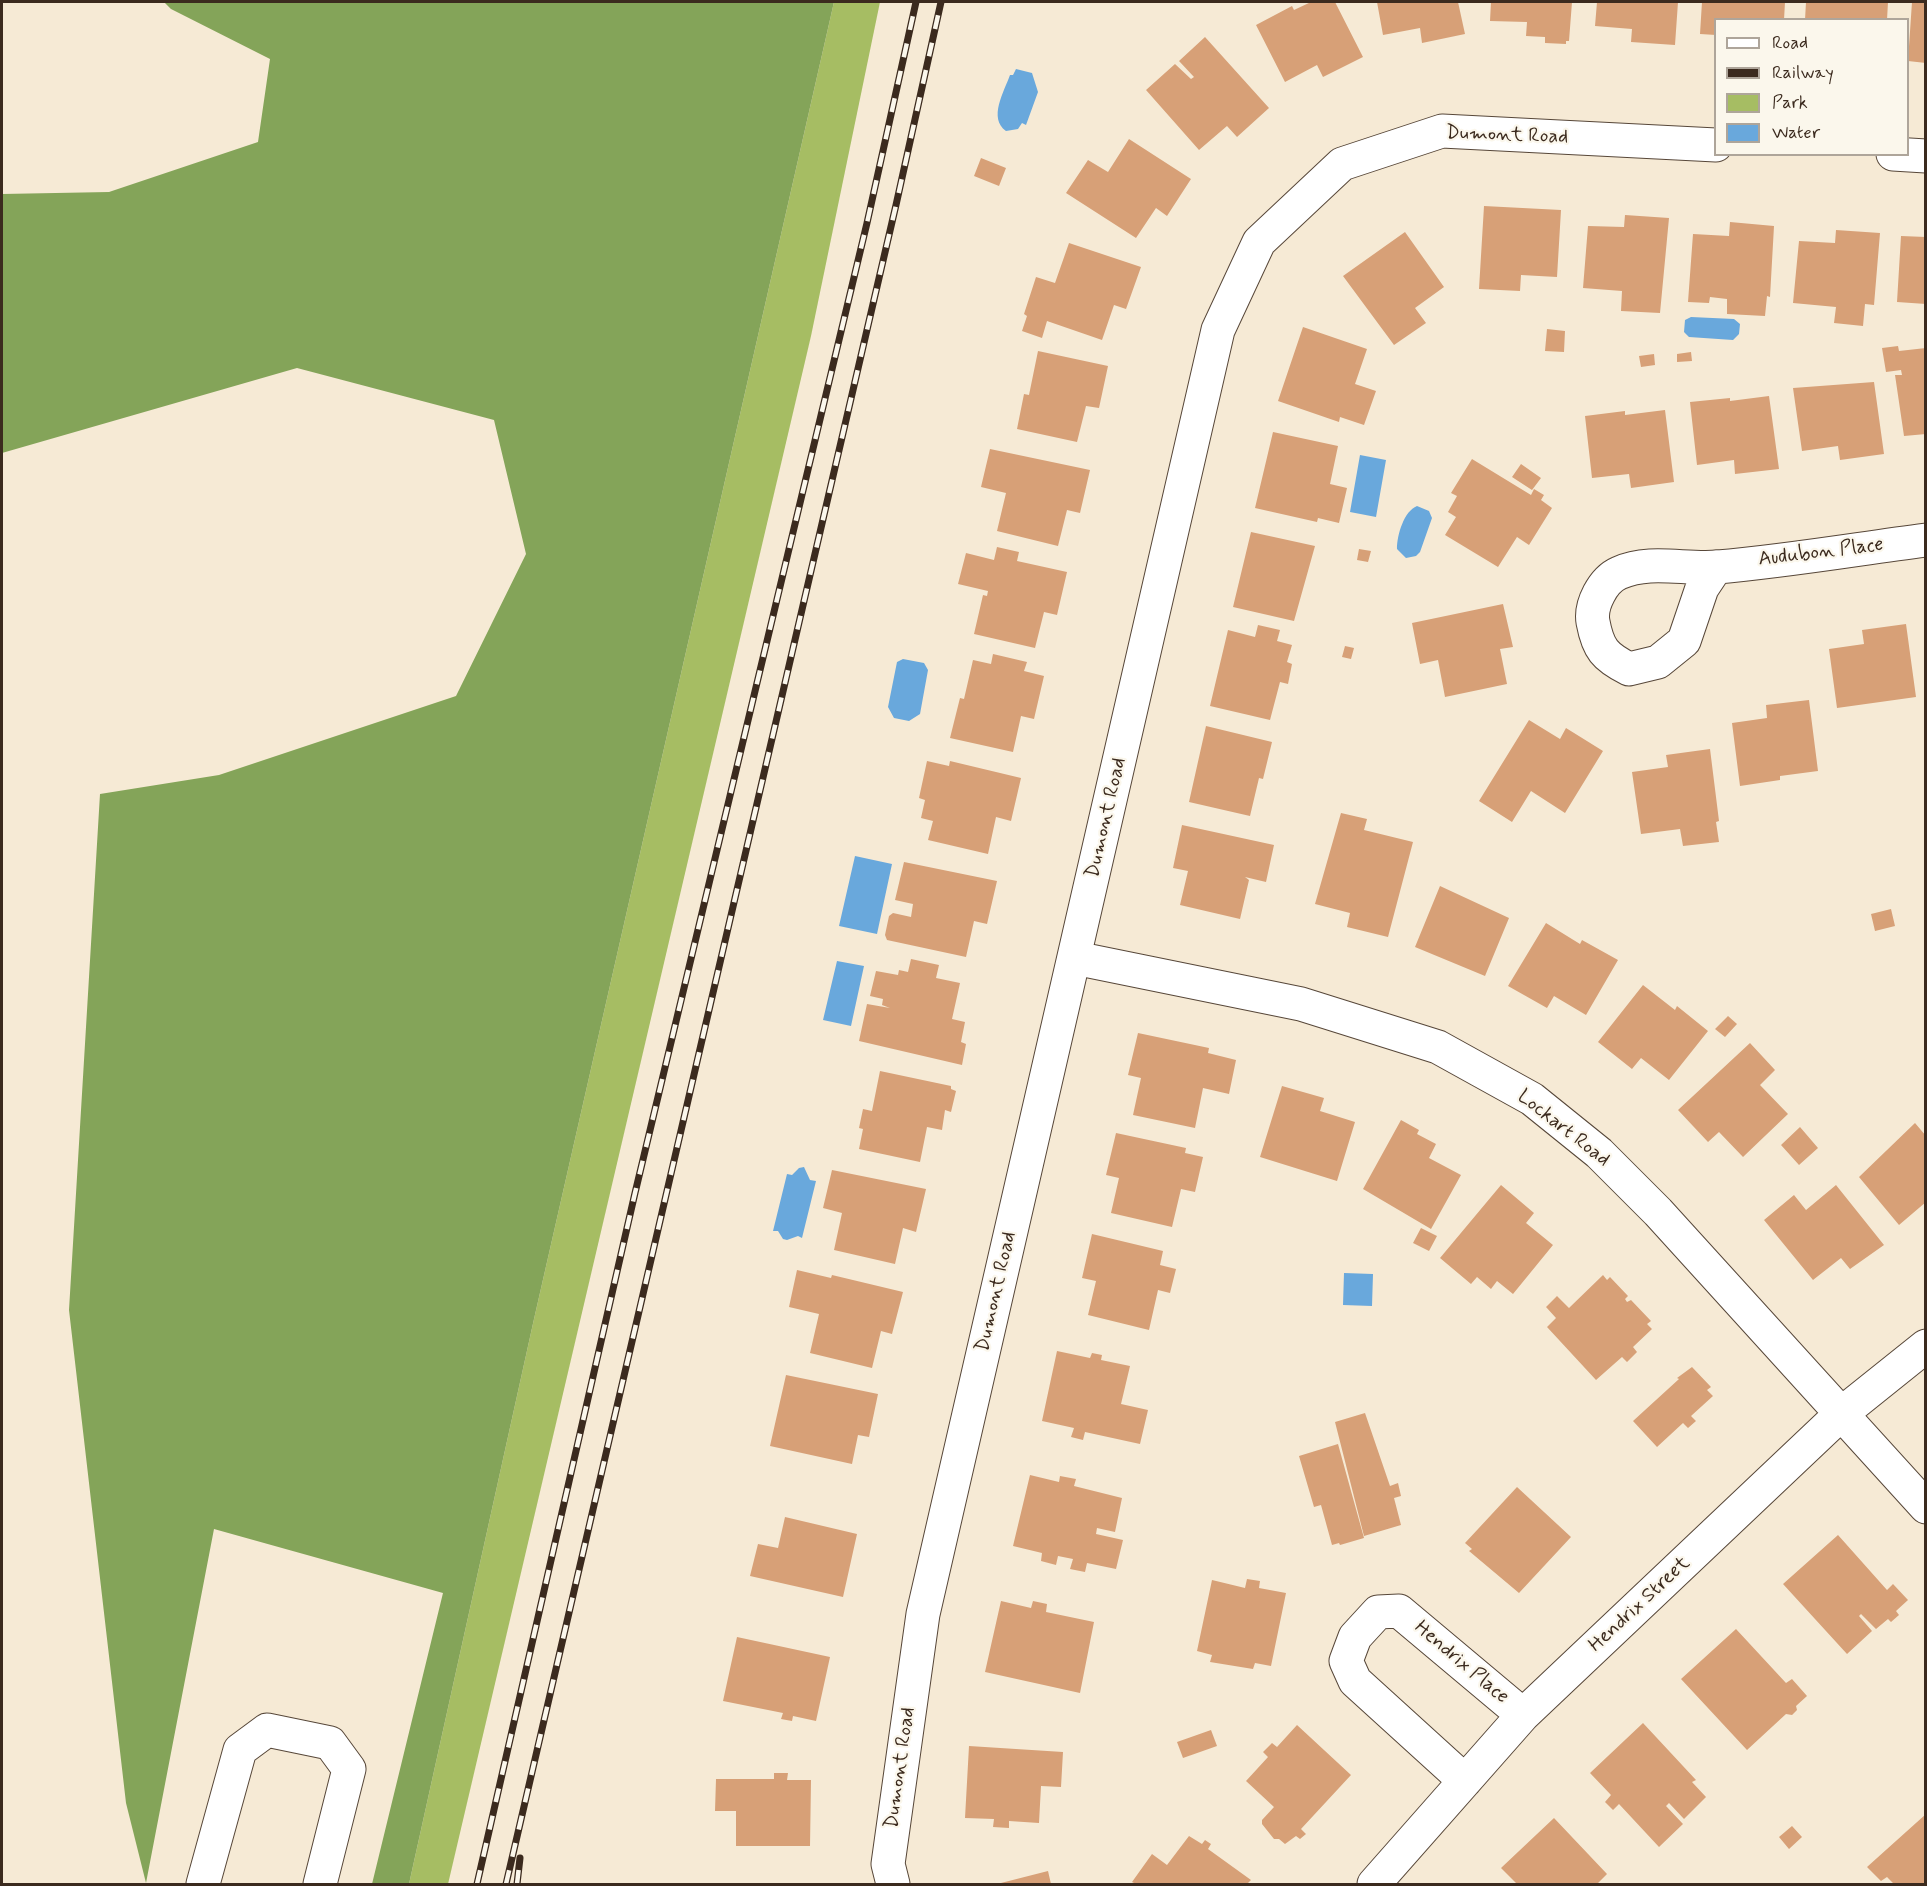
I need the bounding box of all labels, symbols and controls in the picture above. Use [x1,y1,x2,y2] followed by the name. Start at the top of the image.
[1714,18,1909,156] legend
[1772,31,1808,55] text: Road
[1772,61,1834,85] text: Railway
[1772,91,1808,115] text: Park
[1772,121,1820,145] text: Water
[1445,122,1569,150] street label: Dumont Road
[1757,533,1885,573] street label: Audubon Place
[1082,756,1132,880] street label: Dumont Road
[1512,1085,1614,1173] street label: Lockart Road
[972,1230,1022,1354] street label: Dumont Road
[1584,1552,1696,1658] street label: Hendrix Street
[1409,1616,1513,1710] street label: Hendrix Place
[881,1706,921,1830] street label: Dumont Road

